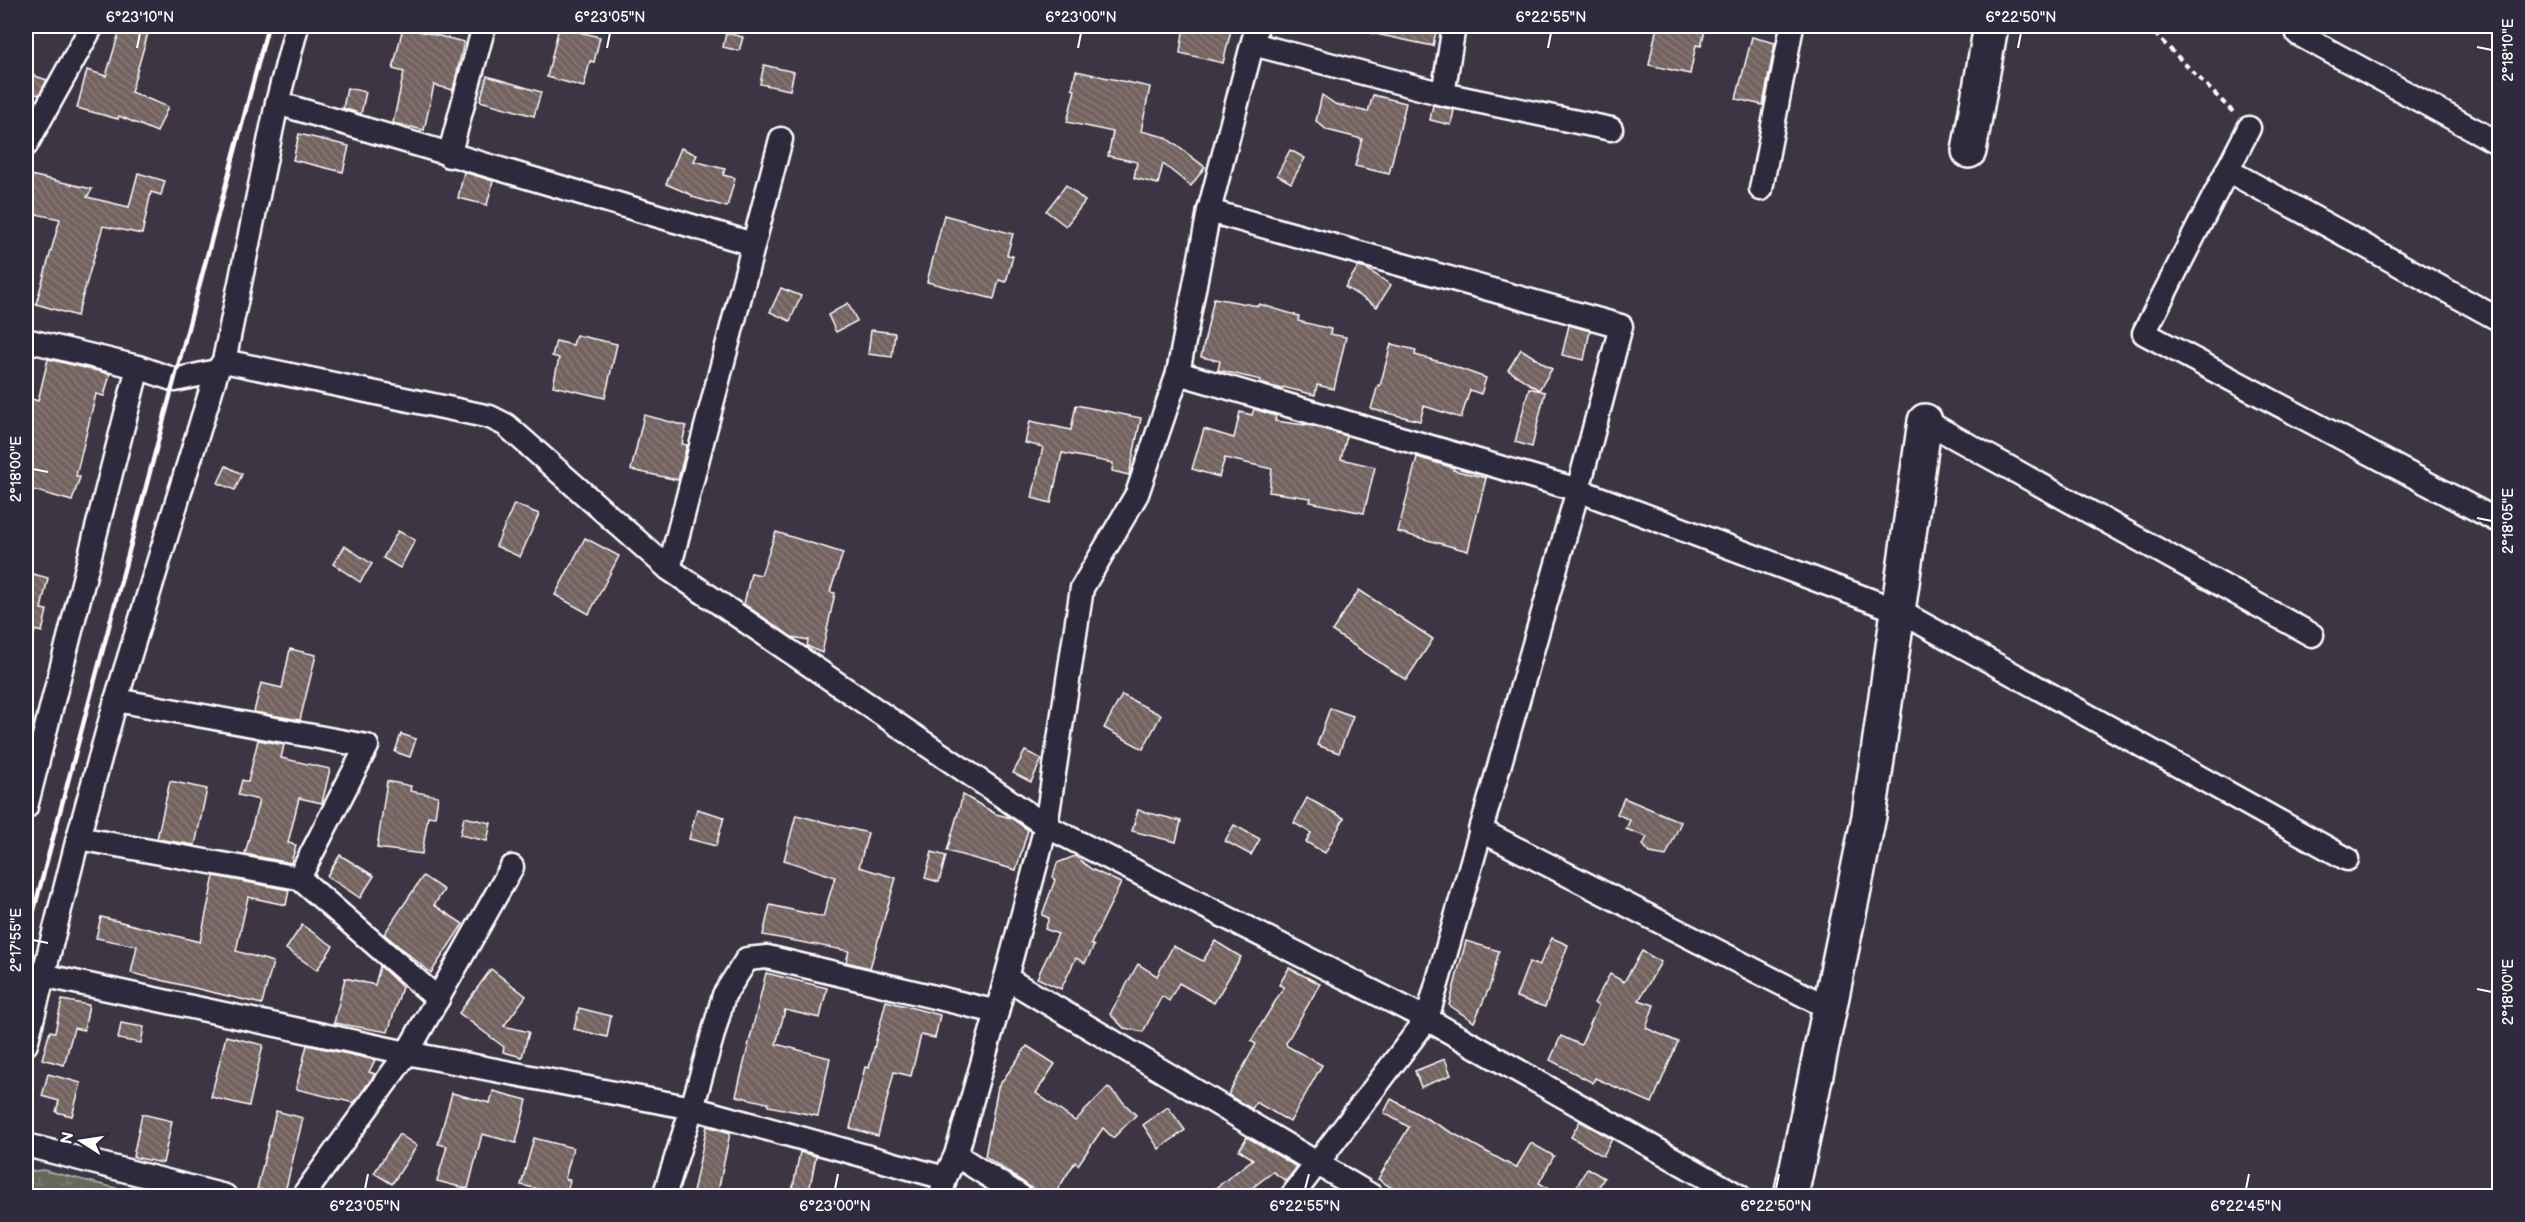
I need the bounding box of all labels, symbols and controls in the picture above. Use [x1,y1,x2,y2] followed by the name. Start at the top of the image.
[106,8,174,27] text: 6°23'10"N
[574,8,646,27] text: 6°23'05"N
[1045,8,1117,27] text: 6°23'00"N
[1516,8,1586,27] text: 6°22'55"N
[1985,8,2057,27] text: 6°22'50"N
[2499,18,2518,82] text: 2°18'10"E
[7,436,26,502] text: 2°18'00"E
[2499,488,2518,554] text: 2°18'05"E
[7,908,26,972] text: 2°17'55"E
[2499,959,2518,1025] text: 2°18'00"E
[51,1111,111,1171] north arrow
[57,1130,78,1146] text: N
[329,1197,401,1216] text: 6°23'05"N
[799,1197,871,1216] text: 6°23'00"N
[1270,1197,1340,1216] text: 6°22'55"N
[1740,1197,1812,1216] text: 6°22'50"N
[2210,1197,2282,1216] text: 6°22'45"N

